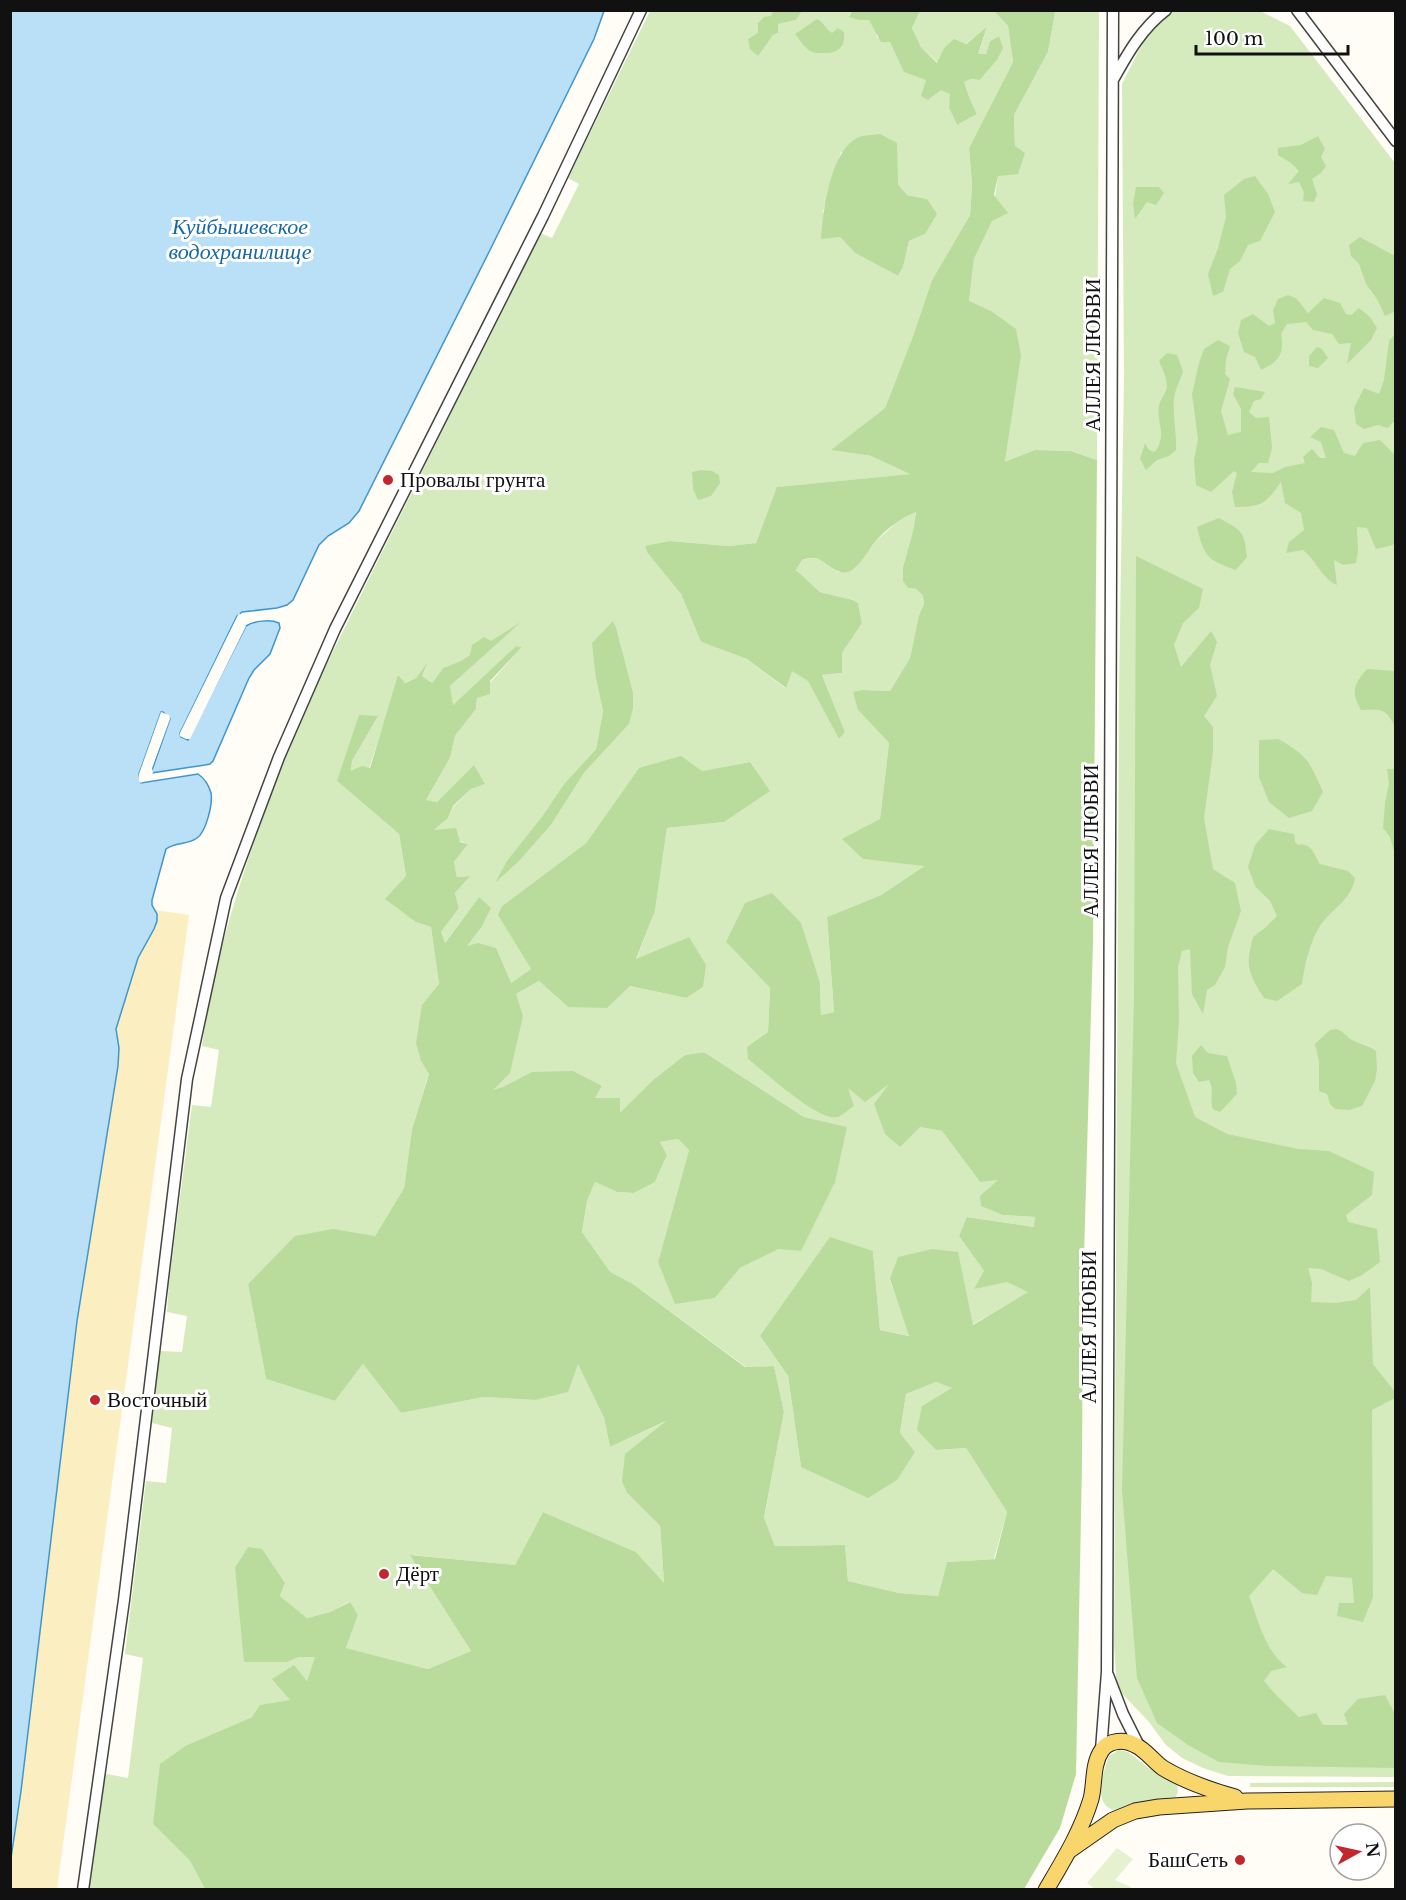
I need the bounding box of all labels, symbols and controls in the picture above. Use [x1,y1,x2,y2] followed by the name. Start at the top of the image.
[1196,18,1348,56] scale bar
[1205,28,1263,50] text: 100 m
[169,213,312,265] water label: Куйбышевское водохранилище
[1080,278,1106,432] street label: АЛЛЕЯ ЛЮБВИ
[400,467,546,493] place label: Провалы грунта
[381,473,395,487] marker: Провалы грунта
[1078,764,1104,918] street label: АЛЛЕЯ ЛЮБВИ
[1076,1250,1102,1404] street label: АЛЛЕЯ ЛЮБВИ
[107,1387,207,1413] place label: Восточный
[88,1393,102,1407] marker: Восточный
[396,1561,439,1587] place label: Дёрт
[377,1567,391,1581] marker: Дёрт
[1328,1822,1388,1882] north arrow
[1362,1841,1384,1859] text: N
[1148,1847,1228,1873] place label: БашСеть
[1233,1853,1247,1867] marker: БашСеть

